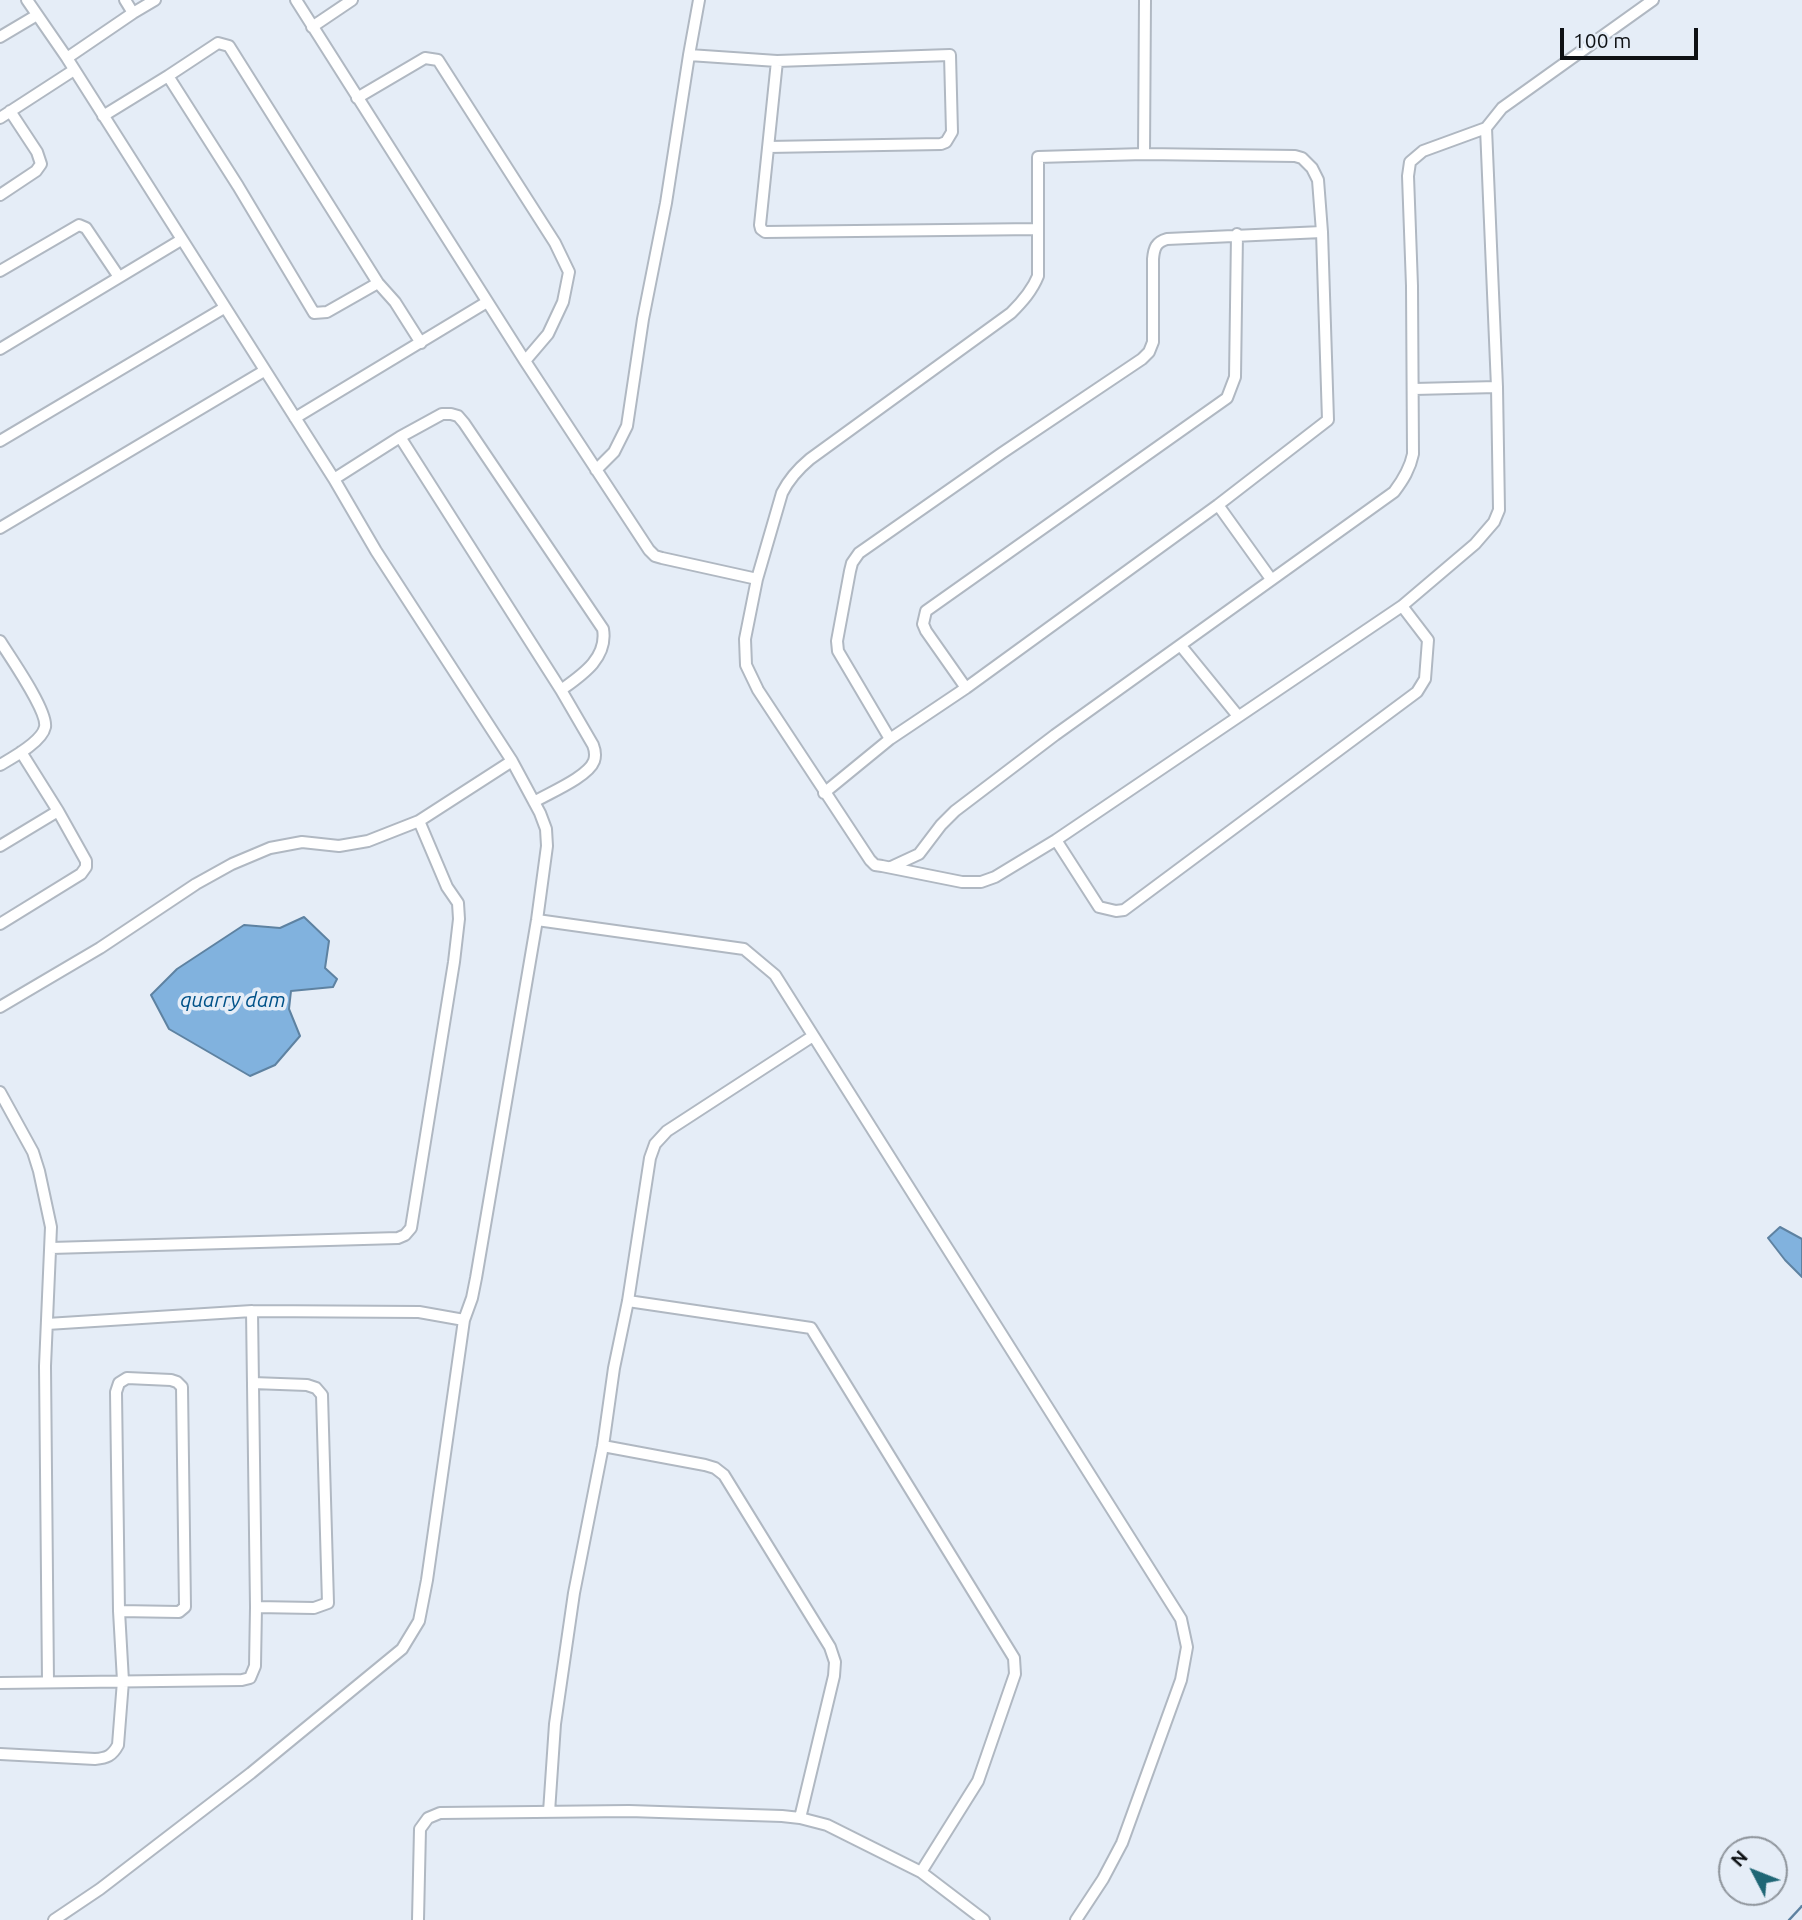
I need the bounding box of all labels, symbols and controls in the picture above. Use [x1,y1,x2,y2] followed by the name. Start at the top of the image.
[1564,14,1702,58] scale bar
[1573,28,1631,52] text: 100 m
[180,987,286,1013] water label: quarry dam
[1718,1836,1788,1906] north arrow
[1726,1846,1752,1871] text: N

